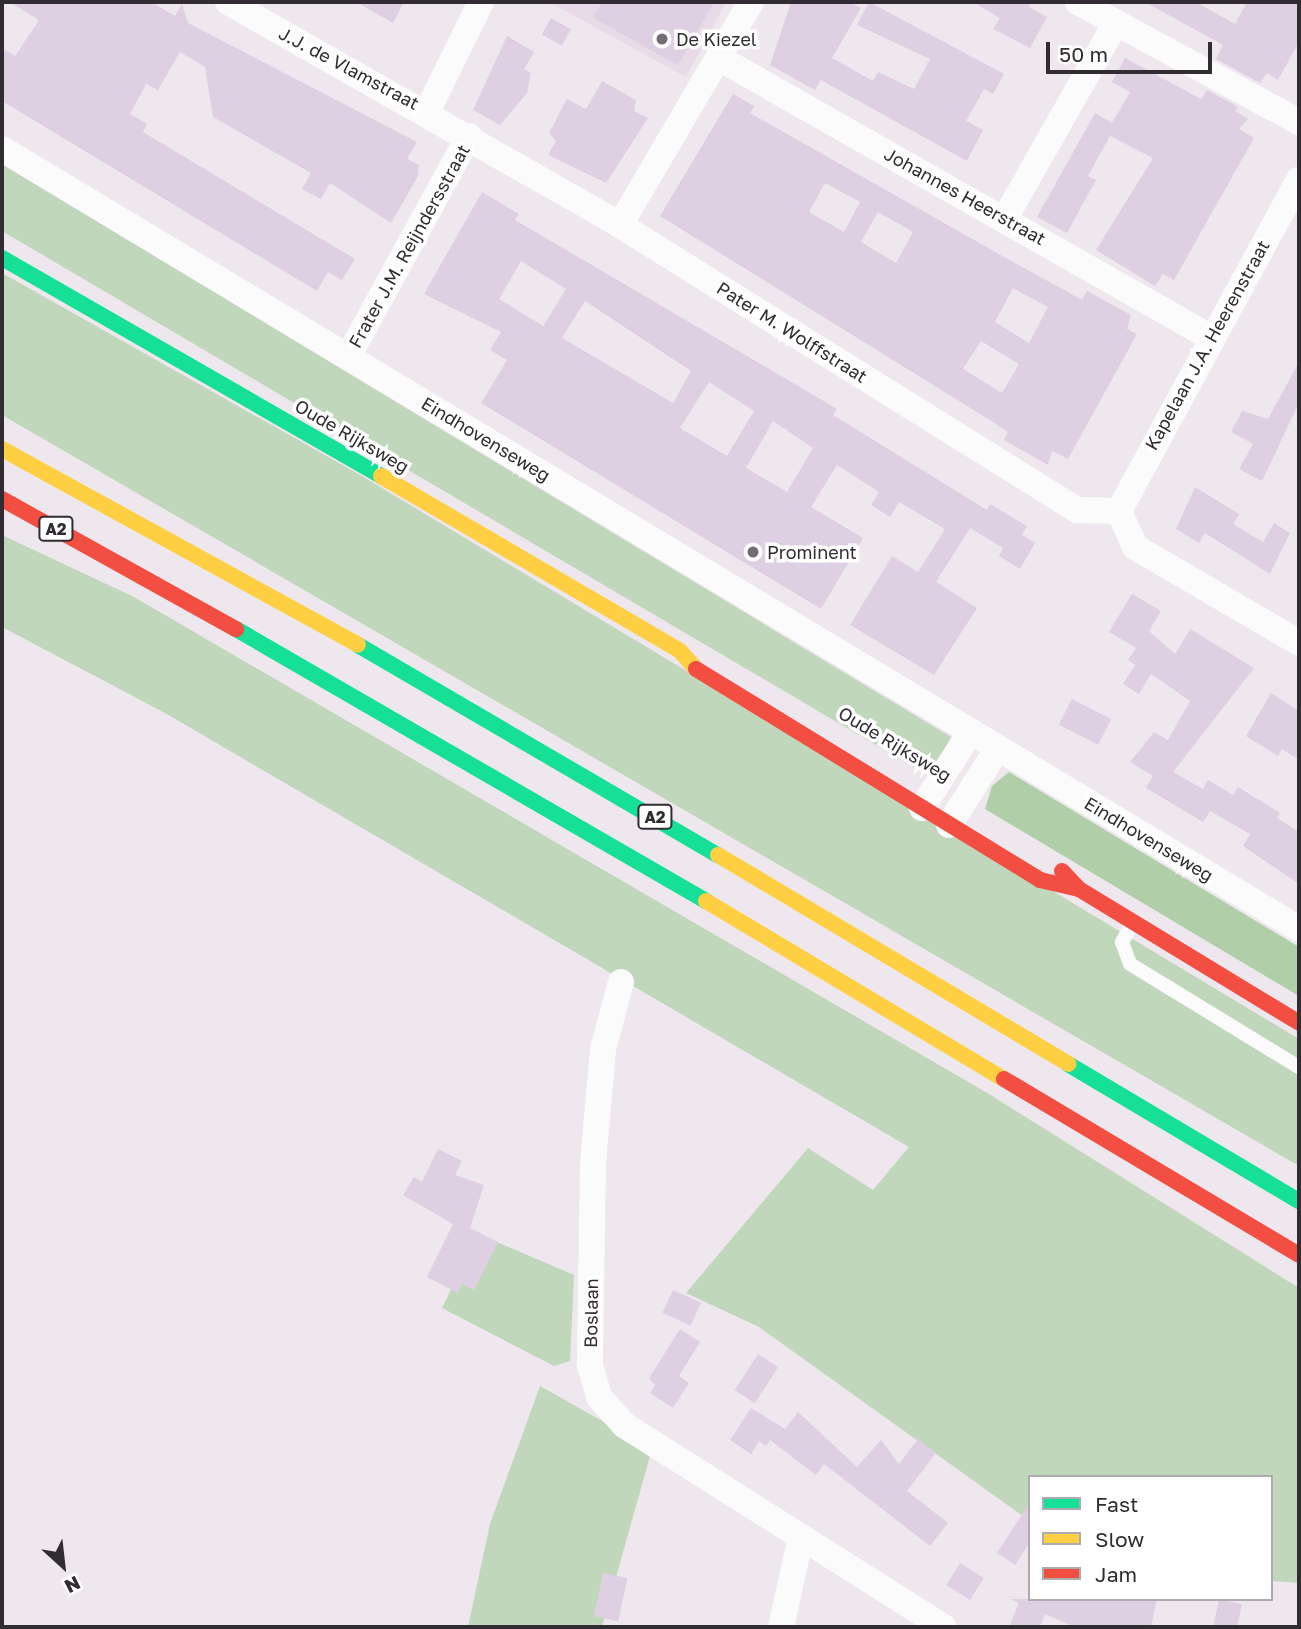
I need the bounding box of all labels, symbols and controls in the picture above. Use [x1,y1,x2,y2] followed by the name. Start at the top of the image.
[275,22,423,114] street label: J.J. de Vlamstraat
[676,28,757,50] place label: De Kiezel
[1049,28,1215,72] scale bar
[654,31,670,47] marker: De Kiezel
[1059,41,1108,67] text: 50 m
[344,141,474,351] street label: Frater J.M. Reijndersstraat
[881,143,1049,249] street label: Johannes Heerstraat
[1140,236,1274,454] street label: Kapelaan J.A. Heerenstraat
[713,277,871,387] street label: Pater M. Wolffstraat
[418,392,554,486] street label: Eindhovenseweg
[291,395,413,477] street label: Oude Rijksweg
[37,516,75,542] road number: A2
[767,541,857,563] place label: Prominent
[745,544,761,560] marker: Prominent
[835,702,955,786] street label: Oude Rijksweg
[1081,792,1217,886] street label: Eindhovenseweg
[636,804,674,830] road number: A2
[580,1278,602,1348] street label: Boslaan
[1028,1475,1273,1601] legend
[1095,1491,1138,1517] text: Fast
[1095,1526,1144,1552] text: Slow
[28,1531,98,1601] north arrow
[1095,1561,1137,1587] text: Jam
[61,1572,84,1599] text: N

